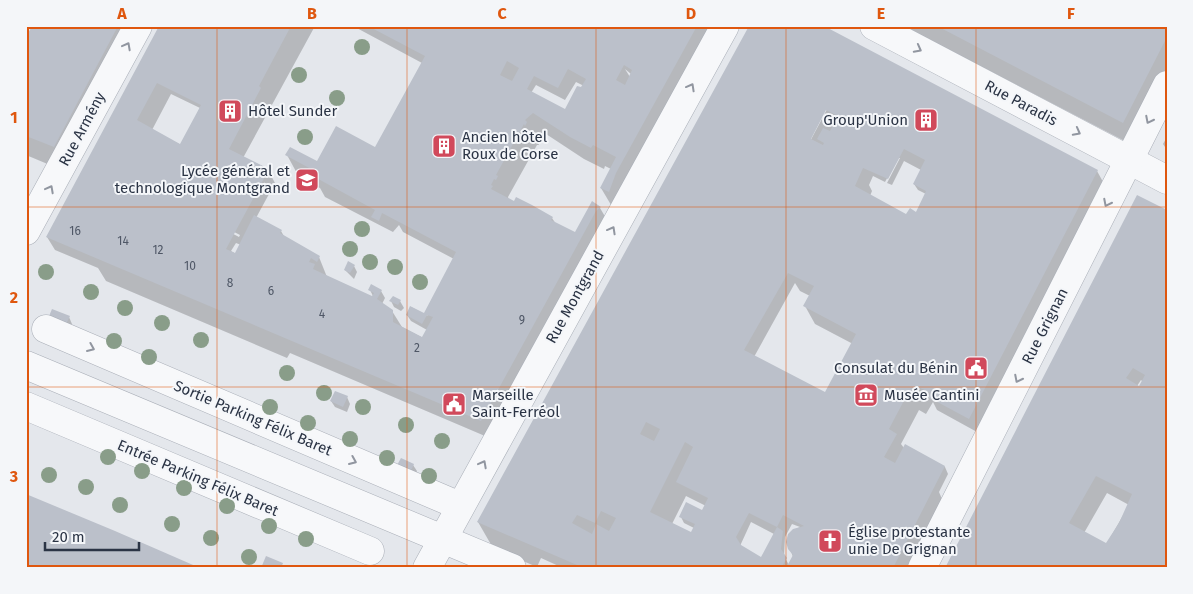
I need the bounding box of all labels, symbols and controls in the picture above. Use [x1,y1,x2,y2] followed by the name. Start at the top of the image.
[116,4,127,23] text: A
[307,4,317,23] text: B
[497,4,507,23] text: C
[686,4,696,23] text: D
[877,4,885,23] text: E
[1067,4,1075,23] text: F
[121,42,131,51] one-way arrow
[912,43,921,53] one-way arrow
[982,76,1060,130] street label: Rue Paradis
[685,84,695,93] one-way arrow
[55,88,109,169] street label: Rue Armény
[217,98,243,124] building icon: Hôtel Sunder
[248,102,338,120] place label: Hôtel Sunder
[913,107,939,133] building icon: Group'Union
[10,108,18,127] text: 1
[823,111,908,129] place label: Group'Union
[1145,115,1155,124] one-way arrow
[1072,126,1081,136] one-way arrow
[462,128,558,163] place label: Ancien hôtel Roux de Corse
[431,133,457,159] building icon: Ancien hôtel Roux de Corse
[115,162,291,197] place label: Lycée général et technologique Montgrand
[294,167,320,193] school or university icon: Lycée général et technologique Montgrand
[43,185,53,194] one-way arrow
[1103,198,1113,207] one-way arrow
[69,224,81,238] house number: 16
[606,226,616,235] one-way arrow
[117,234,129,248] house number: 14
[152,243,164,257] house number: 12
[542,247,608,347] street label: Rue Montgrand
[184,259,196,273] house number: 10
[227,276,234,290] house number: 8
[268,284,274,298] house number: 6
[1018,285,1072,367] street label: Rue Grignan
[10,288,18,307] text: 2
[319,307,326,321] house number: 4
[519,313,525,327] house number: 9
[414,341,420,355] house number: 2
[86,342,95,353] one-way arrow
[963,355,989,381] public building icon: Consulat du Bénin
[834,359,958,377] place label: Consulat du Bénin
[1014,374,1024,383] one-way arrow
[171,377,335,460] street label: Sortie Parking Félix Baret
[853,382,879,408] museum icon: Musée Cantini
[472,386,560,421] place label: Marseille Saint-Ferréol
[884,386,980,404] place label: Musée Cantini
[441,391,467,417] public building icon: Marseille Saint-Ferréol
[115,436,282,520] street label: Entrée Parking Félix Baret
[348,454,357,465] one-way arrow
[477,460,487,469] one-way arrow
[9,467,18,486] text: 3
[45,519,139,551] scale bar
[848,523,970,558] place label: Église protestante unie De Grignan
[52,528,85,546] text: 20 m
[817,528,843,554] church icon: Église protestante unie De Grignan

